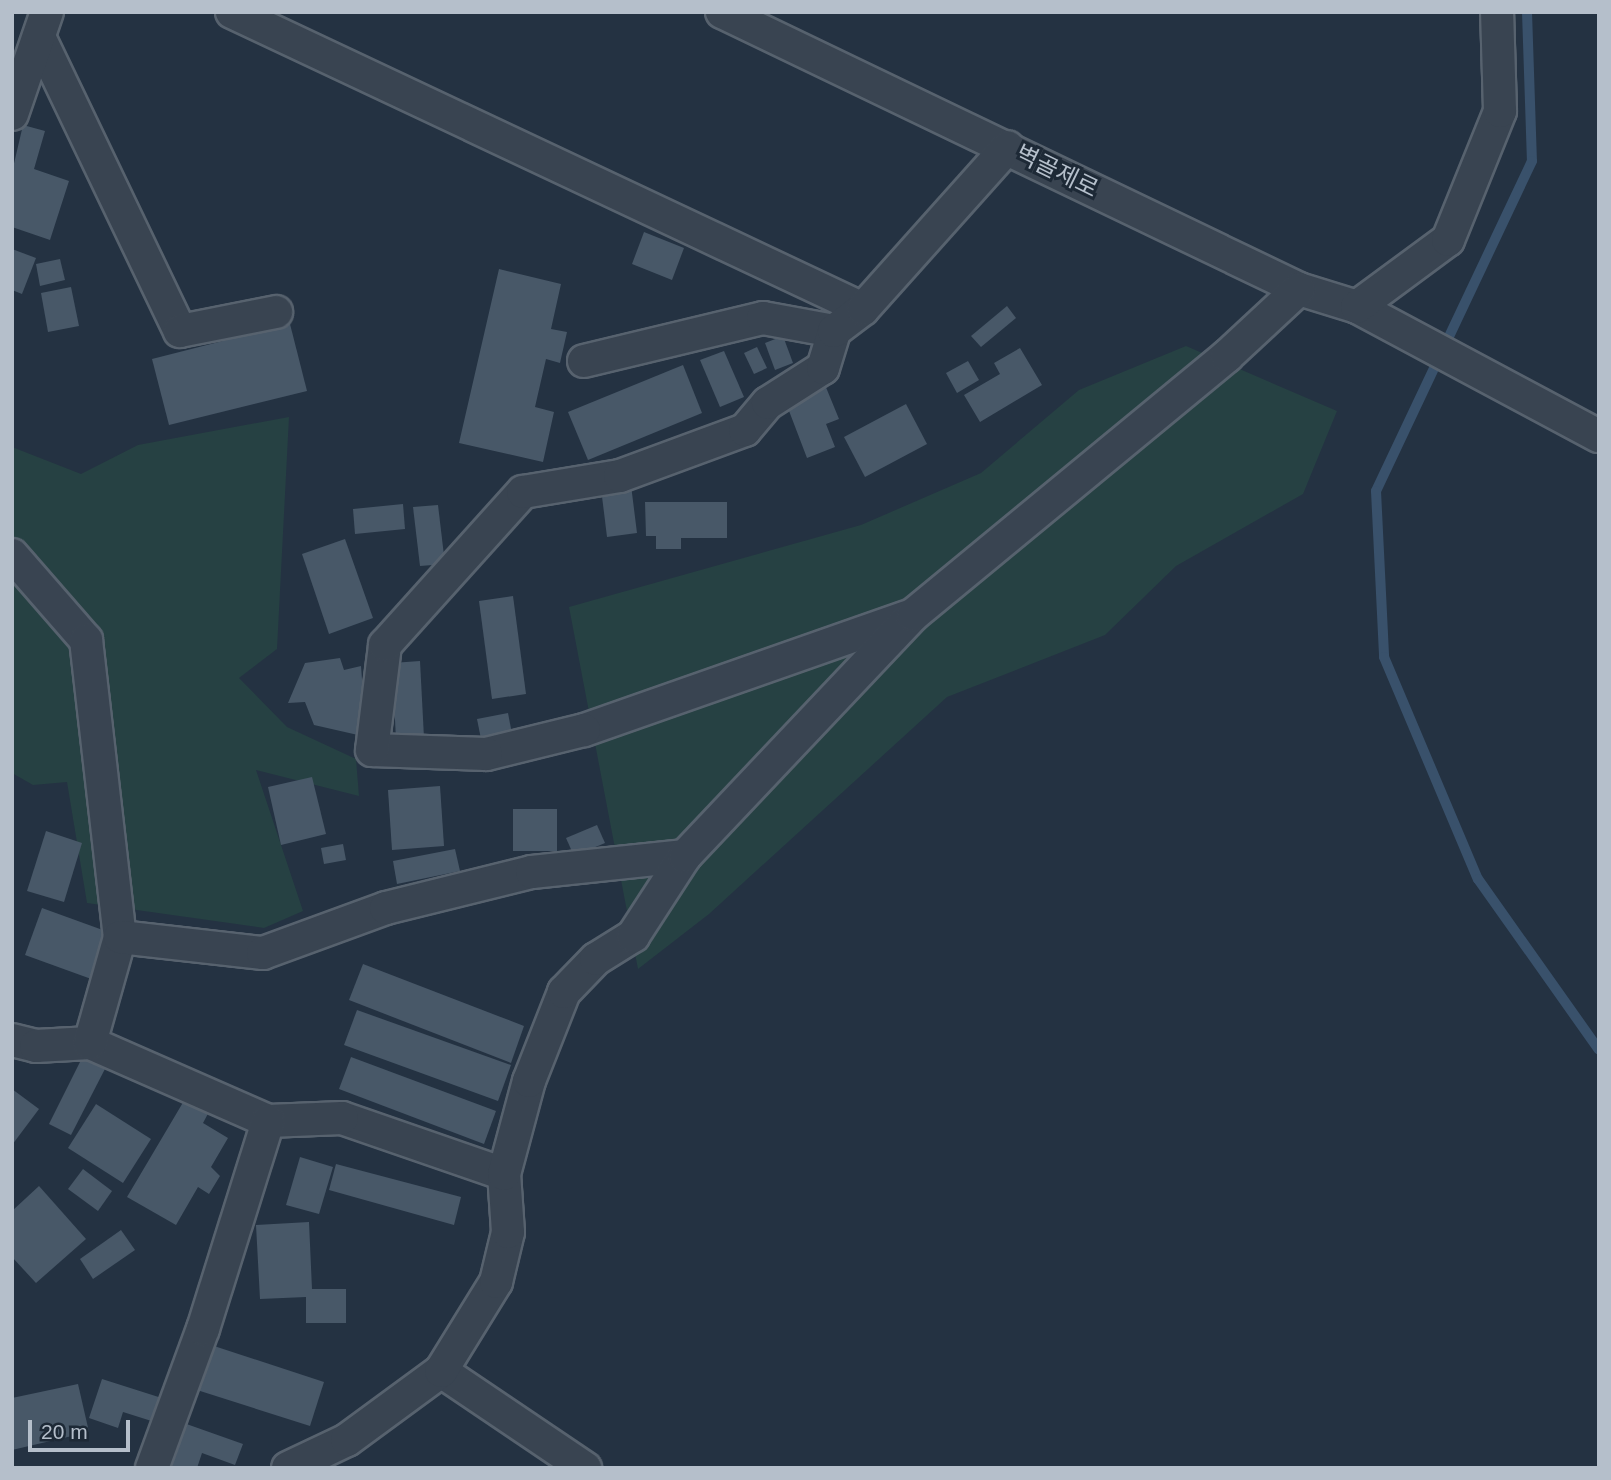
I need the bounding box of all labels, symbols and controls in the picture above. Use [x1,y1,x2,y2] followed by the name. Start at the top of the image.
[1011,139,1103,203] street label: 벽골제로
[32,1406,133,1450] scale bar
[41,1420,88,1443] text: 20 m

